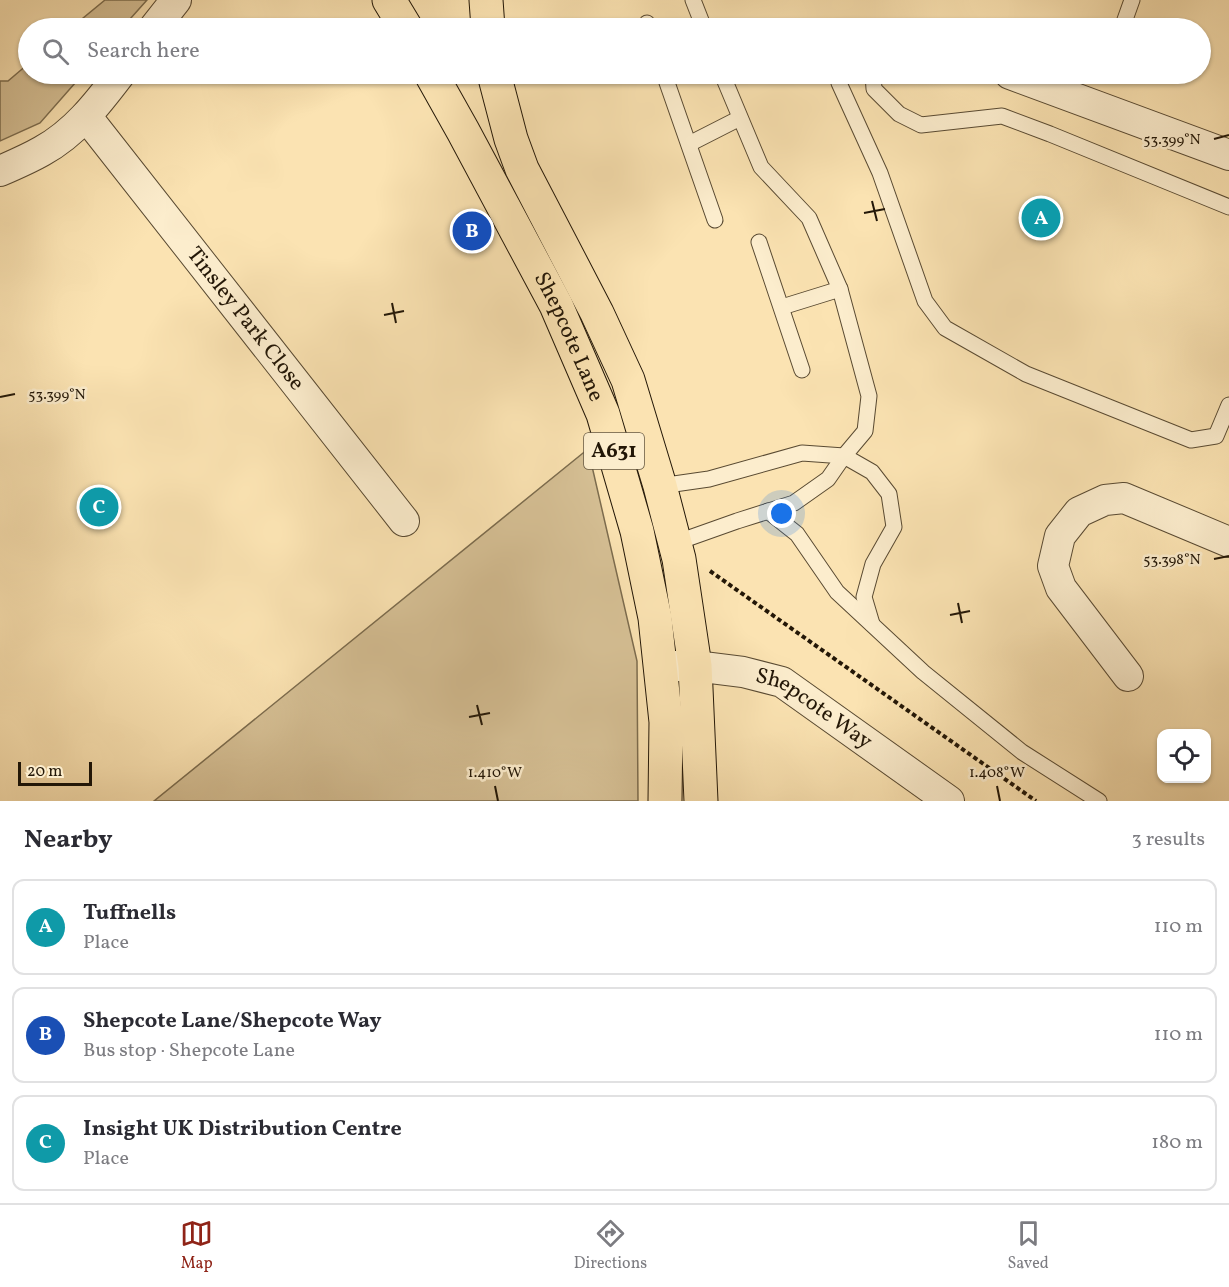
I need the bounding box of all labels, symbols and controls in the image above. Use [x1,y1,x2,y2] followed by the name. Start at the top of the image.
[18,18,1211,84] search box
[39,35,72,68] icon: search
[87,36,200,67] text: Search here
[1143,130,1201,151] text: 53.399°N
[1022,196,1060,240] pin: A
[452,208,492,254] pin: B
[179,240,312,397] street label: Tinsley Park Close
[526,267,611,407] street label: Shepcote Lane
[28,385,86,406] text: 53.399°N
[584,433,644,469] road number: A631
[80,484,118,530] pin: C
[767,499,796,528] your location
[1143,550,1201,571] text: 53.398°N
[752,660,879,757] street label: Shepcote Way
[1157,729,1211,783] map controls
[1157,729,1211,783] button: locate
[18,759,92,786] scale bar
[27,761,62,783] text: 20 m
[468,763,522,784] text: 1.410°W
[969,763,1025,784] text: 1.408°W
[24,822,113,858] text: Nearby
[1131,826,1205,854] text: 3 results
[83,898,176,929] text: Tuffnells
[38,913,53,941] text: A
[1154,913,1203,941] text: 110 m
[83,929,129,957] text: Place
[83,1006,382,1037] text: Shepcote Lane/Shepcote Way
[39,1021,52,1049] text: B
[1154,1021,1203,1049] text: 110 m
[83,1037,295,1065] text: Bus stop · Shepcote Lane
[83,1114,402,1145] text: Insight UK Distribution Centre
[39,1129,52,1157] text: C
[1151,1129,1203,1157] text: 180 m
[83,1145,129,1173] text: Place
[180,1217,213,1275] tab: Map
[574,1217,647,1275] tab: Directions
[1008,1217,1049,1275] tab: Saved

